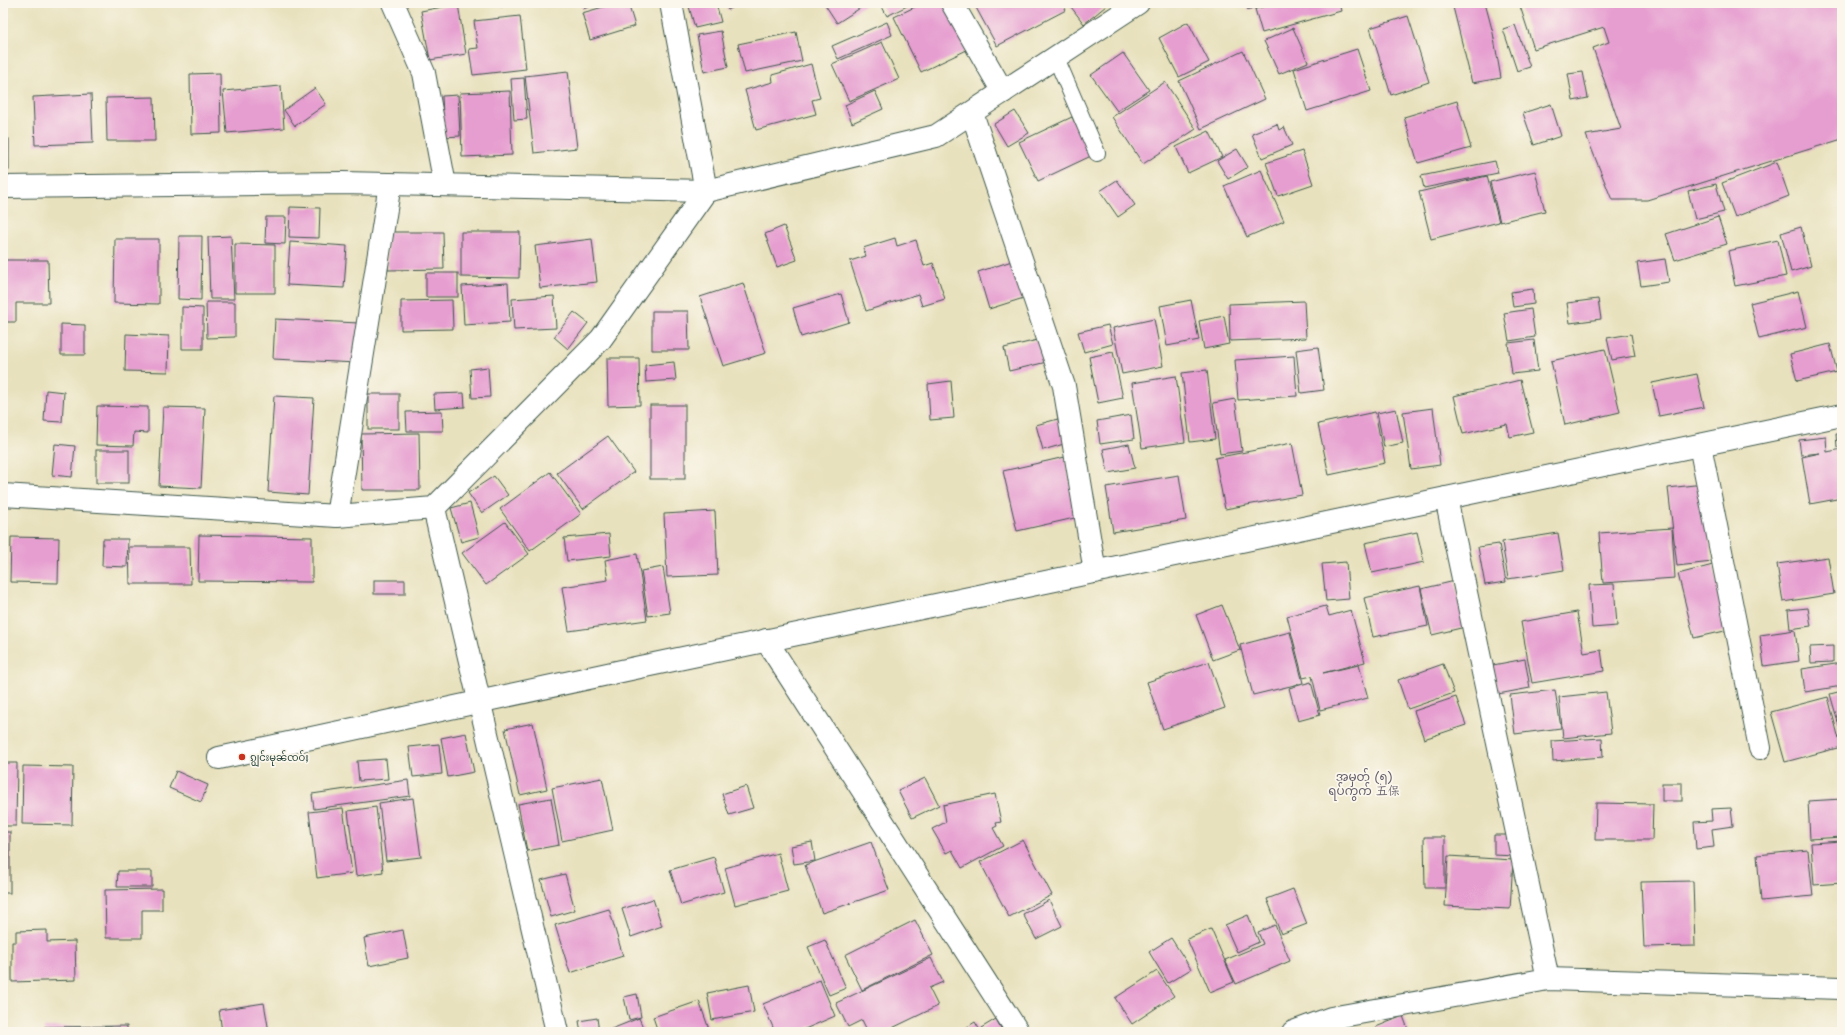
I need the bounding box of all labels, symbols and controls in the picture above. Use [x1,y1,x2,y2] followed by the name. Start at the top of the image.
[250,750,309,767] place label: ၵျွင်းမုၼ်ၸဝ်ႈ
[237,752,247,762] marker: ၵျွင်းမုၼ်ၸဝ်ႈ
[1328,768,1400,801] district label: အမှတ် (၅) ရပ်ကွက် 五保

